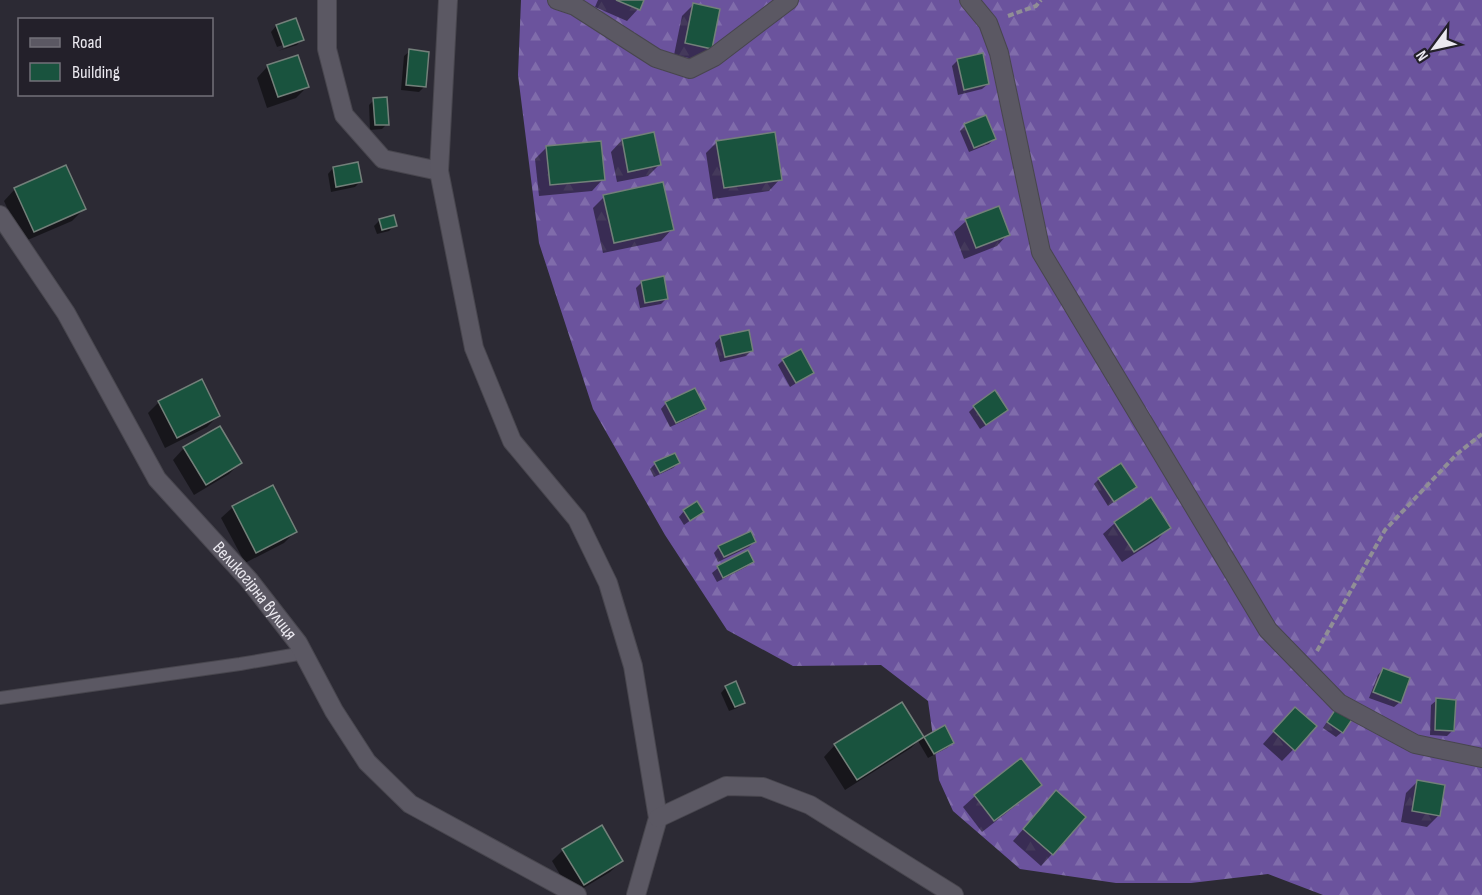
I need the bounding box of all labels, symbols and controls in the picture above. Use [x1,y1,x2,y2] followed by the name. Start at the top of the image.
[18,18,213,96] legend
[1404,18,1464,78] north arrow
[72,32,102,53] text: Road
[1412,47,1433,64] text: N
[72,62,120,83] text: Building
[209,537,302,644] street label: Великогірна вулиця

